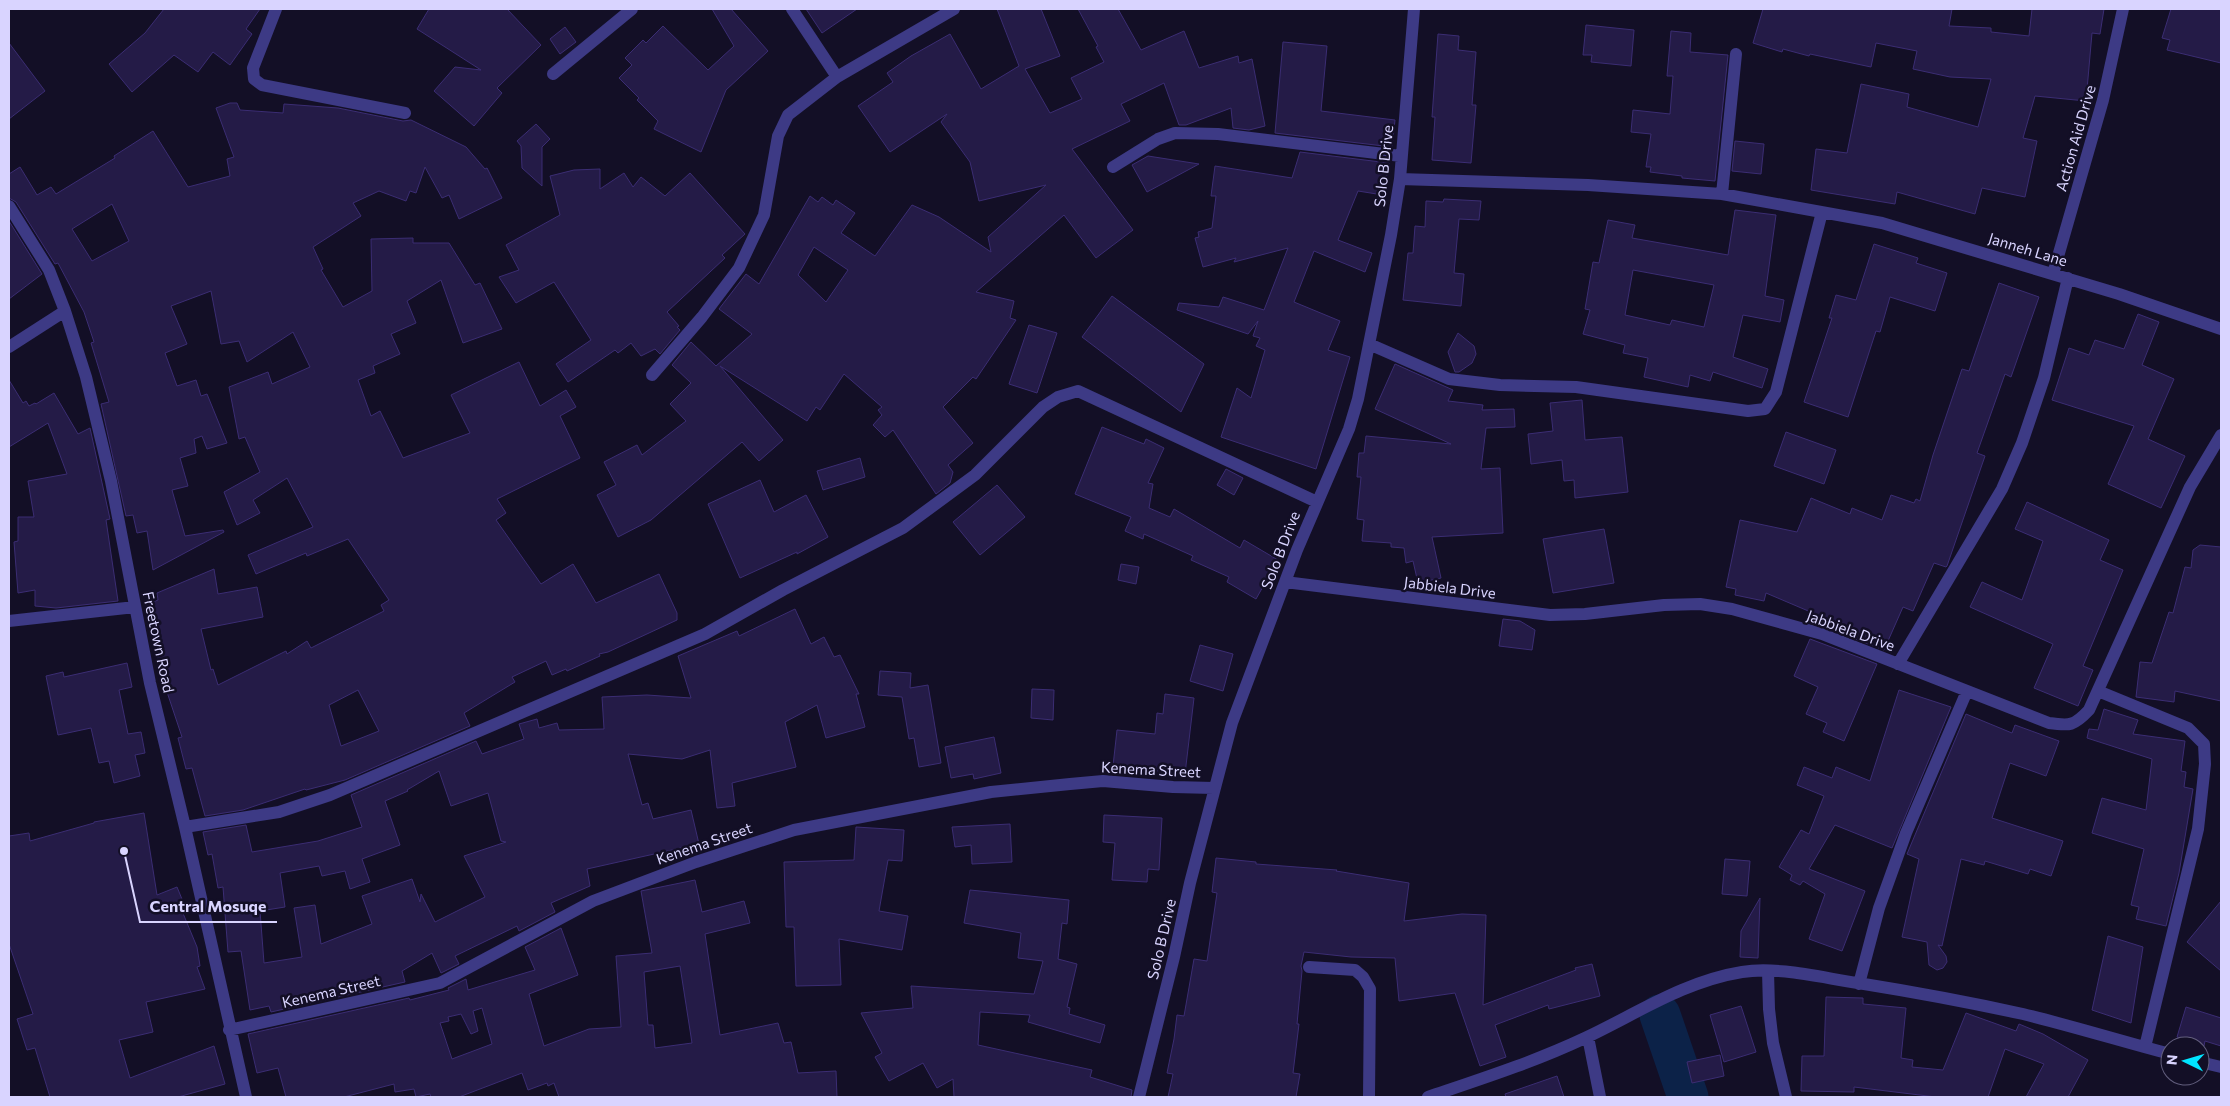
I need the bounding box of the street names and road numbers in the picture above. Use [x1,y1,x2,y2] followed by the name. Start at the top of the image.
[2051,83,2099,193] street label: Action Aid Drive
[1370,124,1396,208] street label: Solo B Drive
[1986,228,2070,270] street label: Janneh Lane
[1257,508,1303,592] street label: Solo B Drive
[1403,572,1497,602] street label: Jabbiela Drive
[139,590,179,694] street label: Freetown Road
[1804,606,1898,654] street label: Jabbiela Drive
[1101,757,1201,781] street label: Kenema Street
[654,818,754,868] street label: Kenema Street
[1143,897,1179,981] street label: Solo B Drive
[280,971,382,1011] street label: Kenema Street

